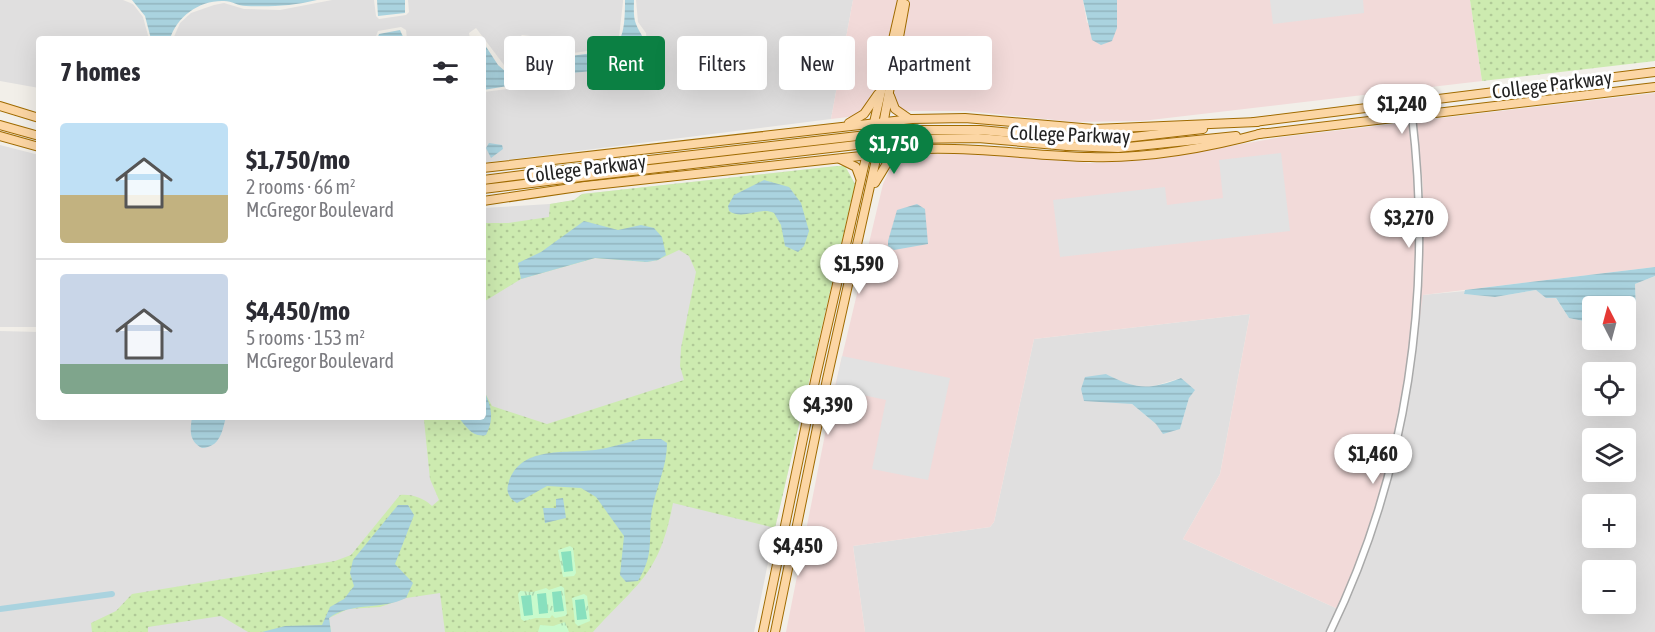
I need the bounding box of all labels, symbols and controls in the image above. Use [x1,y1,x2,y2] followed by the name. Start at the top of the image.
[504,36,575,90] chip: Buy
[587,36,665,90] chip: Rent
[677,36,767,90] chip: Filters
[779,36,855,90] chip: New
[867,36,992,90] chip: Apartment
[429,56,462,89] icon: filters
[60,57,140,87] text: 7 homes
[1491,65,1613,103] street label: College Parkway
[1353,84,1451,135] pin: $1,240
[1377,92,1427,115] text: $1,240
[1009,120,1131,148] street label: College Parkway
[845,124,943,175] pin: $1,750
[869,132,919,155] text: $1,750
[246,145,350,175] text: $1,750/mo
[108,147,180,219] icon: home
[525,149,647,187] street label: College Parkway
[246,175,356,198] text: 2 rooms · 66 m²
[246,198,394,221] text: McGregor Boulevard
[1360,198,1458,249] pin: $3,270
[1384,206,1434,229] text: $3,270
[810,244,908,295] pin: $1,590
[834,252,884,275] text: $1,590
[246,296,350,326] text: $4,450/mo
[1582,296,1636,350] north arrow
[1582,296,1636,614] map controls
[108,298,180,370] icon: home
[246,326,365,349] text: 5 rooms · 153 m²
[246,349,394,372] text: McGregor Boulevard
[1582,362,1636,416] button: locate
[779,385,877,436] pin: $4,390
[803,393,853,416] text: $4,390
[1582,428,1636,482] button: layers
[1324,434,1422,485] pin: $1,460
[1348,442,1398,465] text: $1,460
[1582,494,1636,548] button: +
[749,526,847,577] pin: $4,450
[773,534,823,557] text: $4,450
[1582,560,1636,614] button: −

